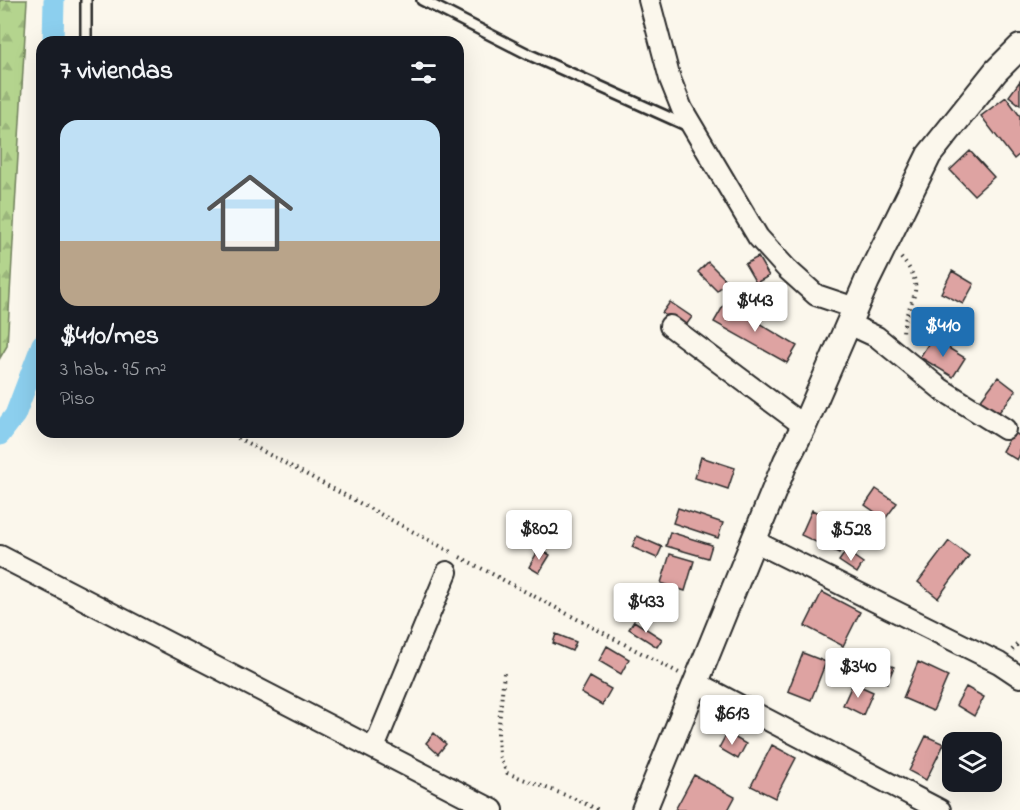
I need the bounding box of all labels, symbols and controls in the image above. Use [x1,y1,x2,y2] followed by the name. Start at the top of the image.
[60,53,173,91] text: 7 viviendas
[407,56,440,89] icon: filters
[196,159,304,267] icon: home
[719,282,791,333] pin: $443
[737,287,773,316] text: $443
[907,307,979,358] pin: $410
[925,312,961,341] text: $410
[60,318,159,356] text: $410/mes
[60,356,166,385] text: 3 hab. · 95 m²
[60,385,95,414] text: Piso
[503,510,575,561] pin: $802
[815,511,887,562] pin: $528
[520,515,558,544] text: $802
[831,516,871,545] text: $528
[610,583,682,634] pin: $433
[628,588,664,617] text: $433
[822,648,894,699] pin: $340
[839,653,877,682] text: $340
[696,695,768,746] pin: $613
[714,700,750,729] text: $613
[942,732,1002,792] map controls
[942,732,1002,792] button: layers

